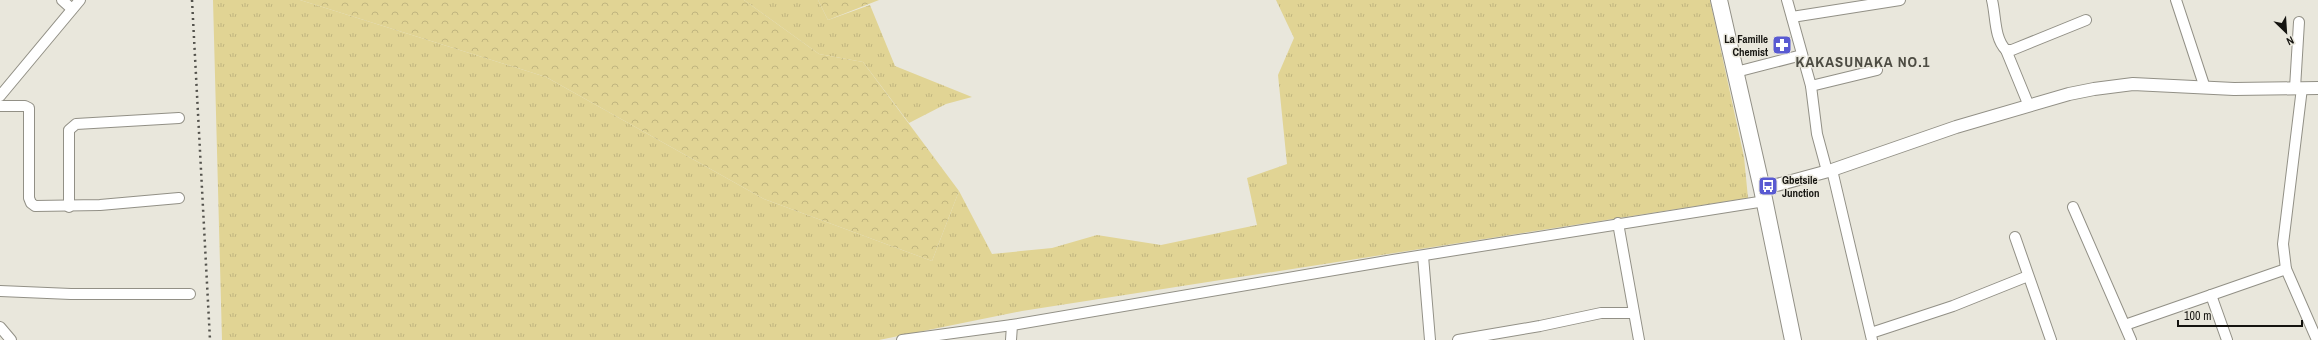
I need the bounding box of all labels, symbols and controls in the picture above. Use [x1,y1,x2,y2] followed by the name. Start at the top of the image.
[2266,12,2306,52] north arrow
[1724,32,1768,59] place label: La Famille Chemist
[2284,33,2296,49] text: N
[1771,34,1793,56] pharmacy icon: La Famille Chemist
[1796,51,1930,72] district label: KAKASUNAKA NO.1
[1782,173,1820,200] place label: Gbetsile Junction
[1757,175,1779,197] bus stop icon: Gbetsile Junction
[2178,302,2302,328] scale bar
[2184,308,2211,324] text: 100 m

